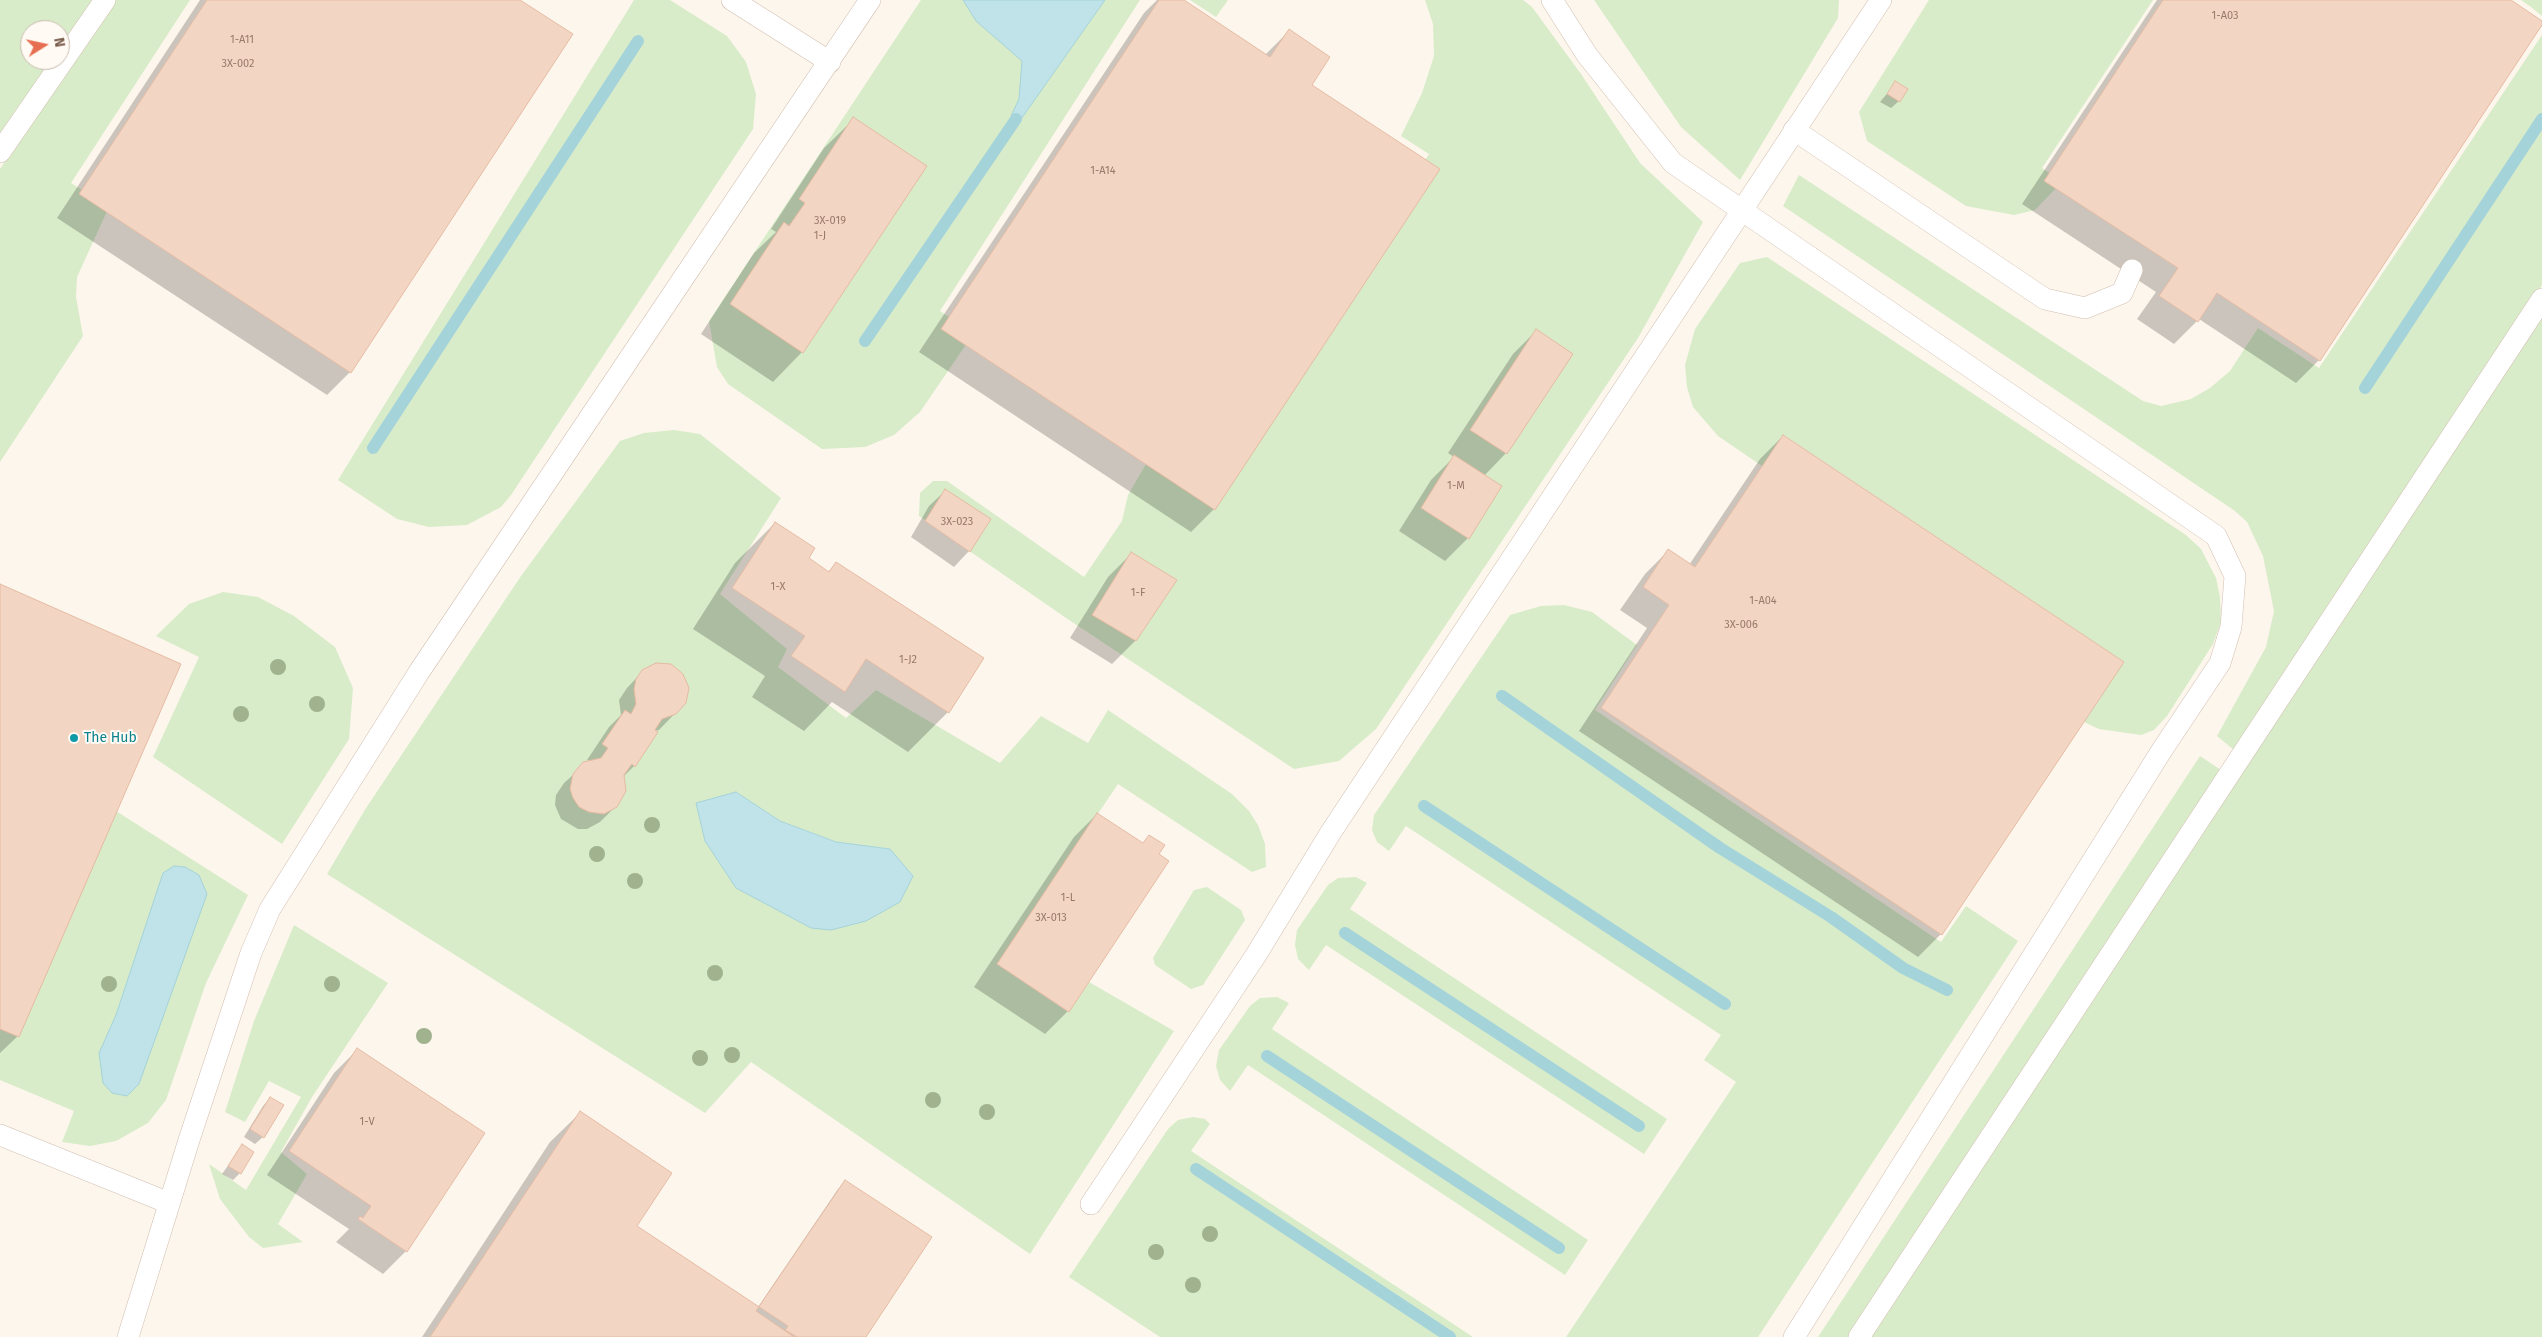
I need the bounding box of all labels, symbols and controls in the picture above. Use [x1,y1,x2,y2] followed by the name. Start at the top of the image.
[2212,9,2238,23] house number: 1-A03
[20,20,70,70] north arrow
[230,33,254,47] house number: 1-A11
[50,36,68,49] text: N
[221,57,255,71] house number: 3X-002
[1090,164,1116,178] house number: 1-A14
[814,214,846,228] house number: 3X-019
[814,229,826,243] house number: 1-J
[1447,479,1465,493] house number: 1-M
[941,515,973,529] house number: 3X-023
[771,580,785,594] house number: 1-X
[1131,586,1145,600] house number: 1-F
[1749,594,1777,608] house number: 1-A04
[1724,618,1758,632] house number: 3X-006
[899,653,917,667] house number: 1-J2
[84,730,137,746] place label: The Hub
[68,732,80,744] marker: The Hub
[1061,891,1075,905] house number: 1-L
[1035,911,1067,925] house number: 3X-013
[359,1115,375,1129] house number: 1-V

